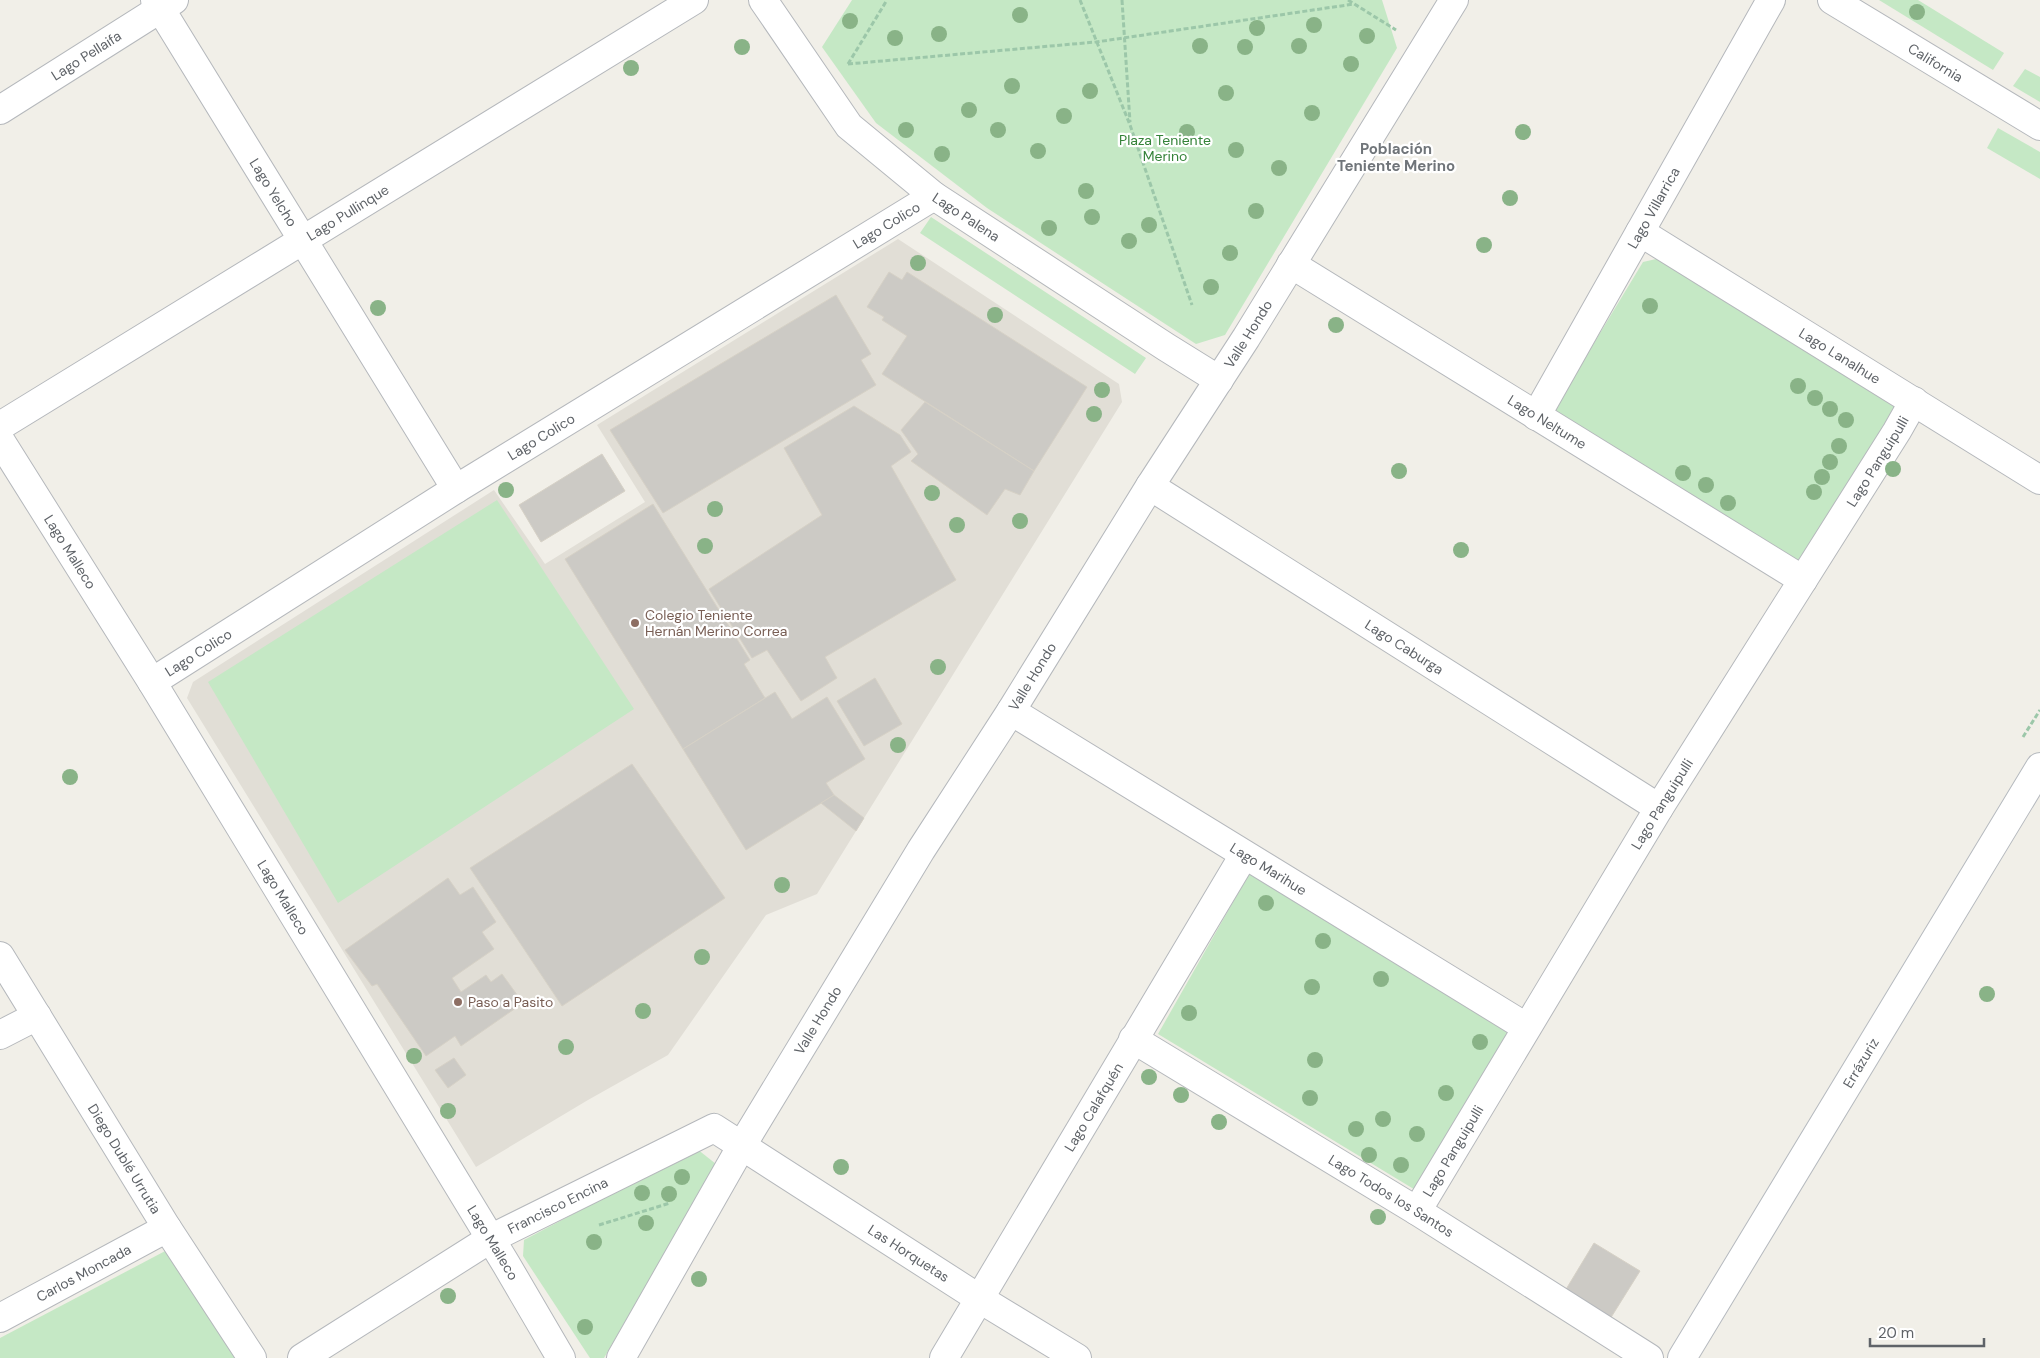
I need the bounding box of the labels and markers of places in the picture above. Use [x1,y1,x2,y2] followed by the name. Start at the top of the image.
[645,606,787,640] place label: Colegio Teniente Hernán Merino Correa
[629,617,641,629] marker: Colegio Teniente Hernán Merino Correa
[468,993,553,1011] place label: Paso a Pasito
[452,996,464,1008] marker: Paso a Pasito

